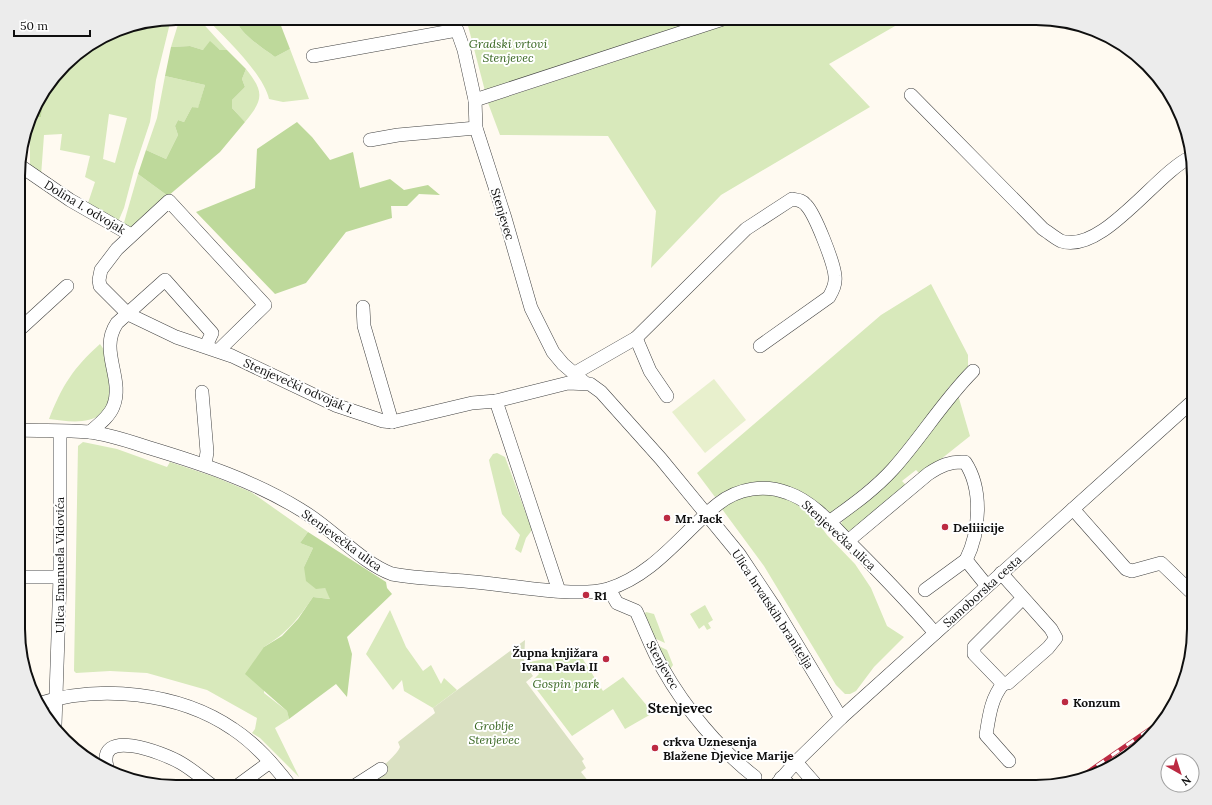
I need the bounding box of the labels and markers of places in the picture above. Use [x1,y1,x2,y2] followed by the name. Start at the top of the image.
[675,511,722,526] place label: Mr. Jack
[662,513,672,523] marker: Mr. Jack
[953,520,1005,535] place label: Deliiicije
[940,522,950,532] marker: Deliiicije
[594,588,607,603] place label: R1
[581,590,591,600] marker: R1
[513,645,599,674] place label: Župna knjižara Ivana Pavla II
[601,654,611,664] marker: Župna knjižara Ivana Pavla II
[1073,695,1120,710] place label: Konzum
[1060,697,1070,707] marker: Konzum
[663,734,794,763] place label: crkva Uznesenja Blažene Djevice Marije
[650,743,660,753] marker: crkva Uznesenja Blažene Djevice Marije

